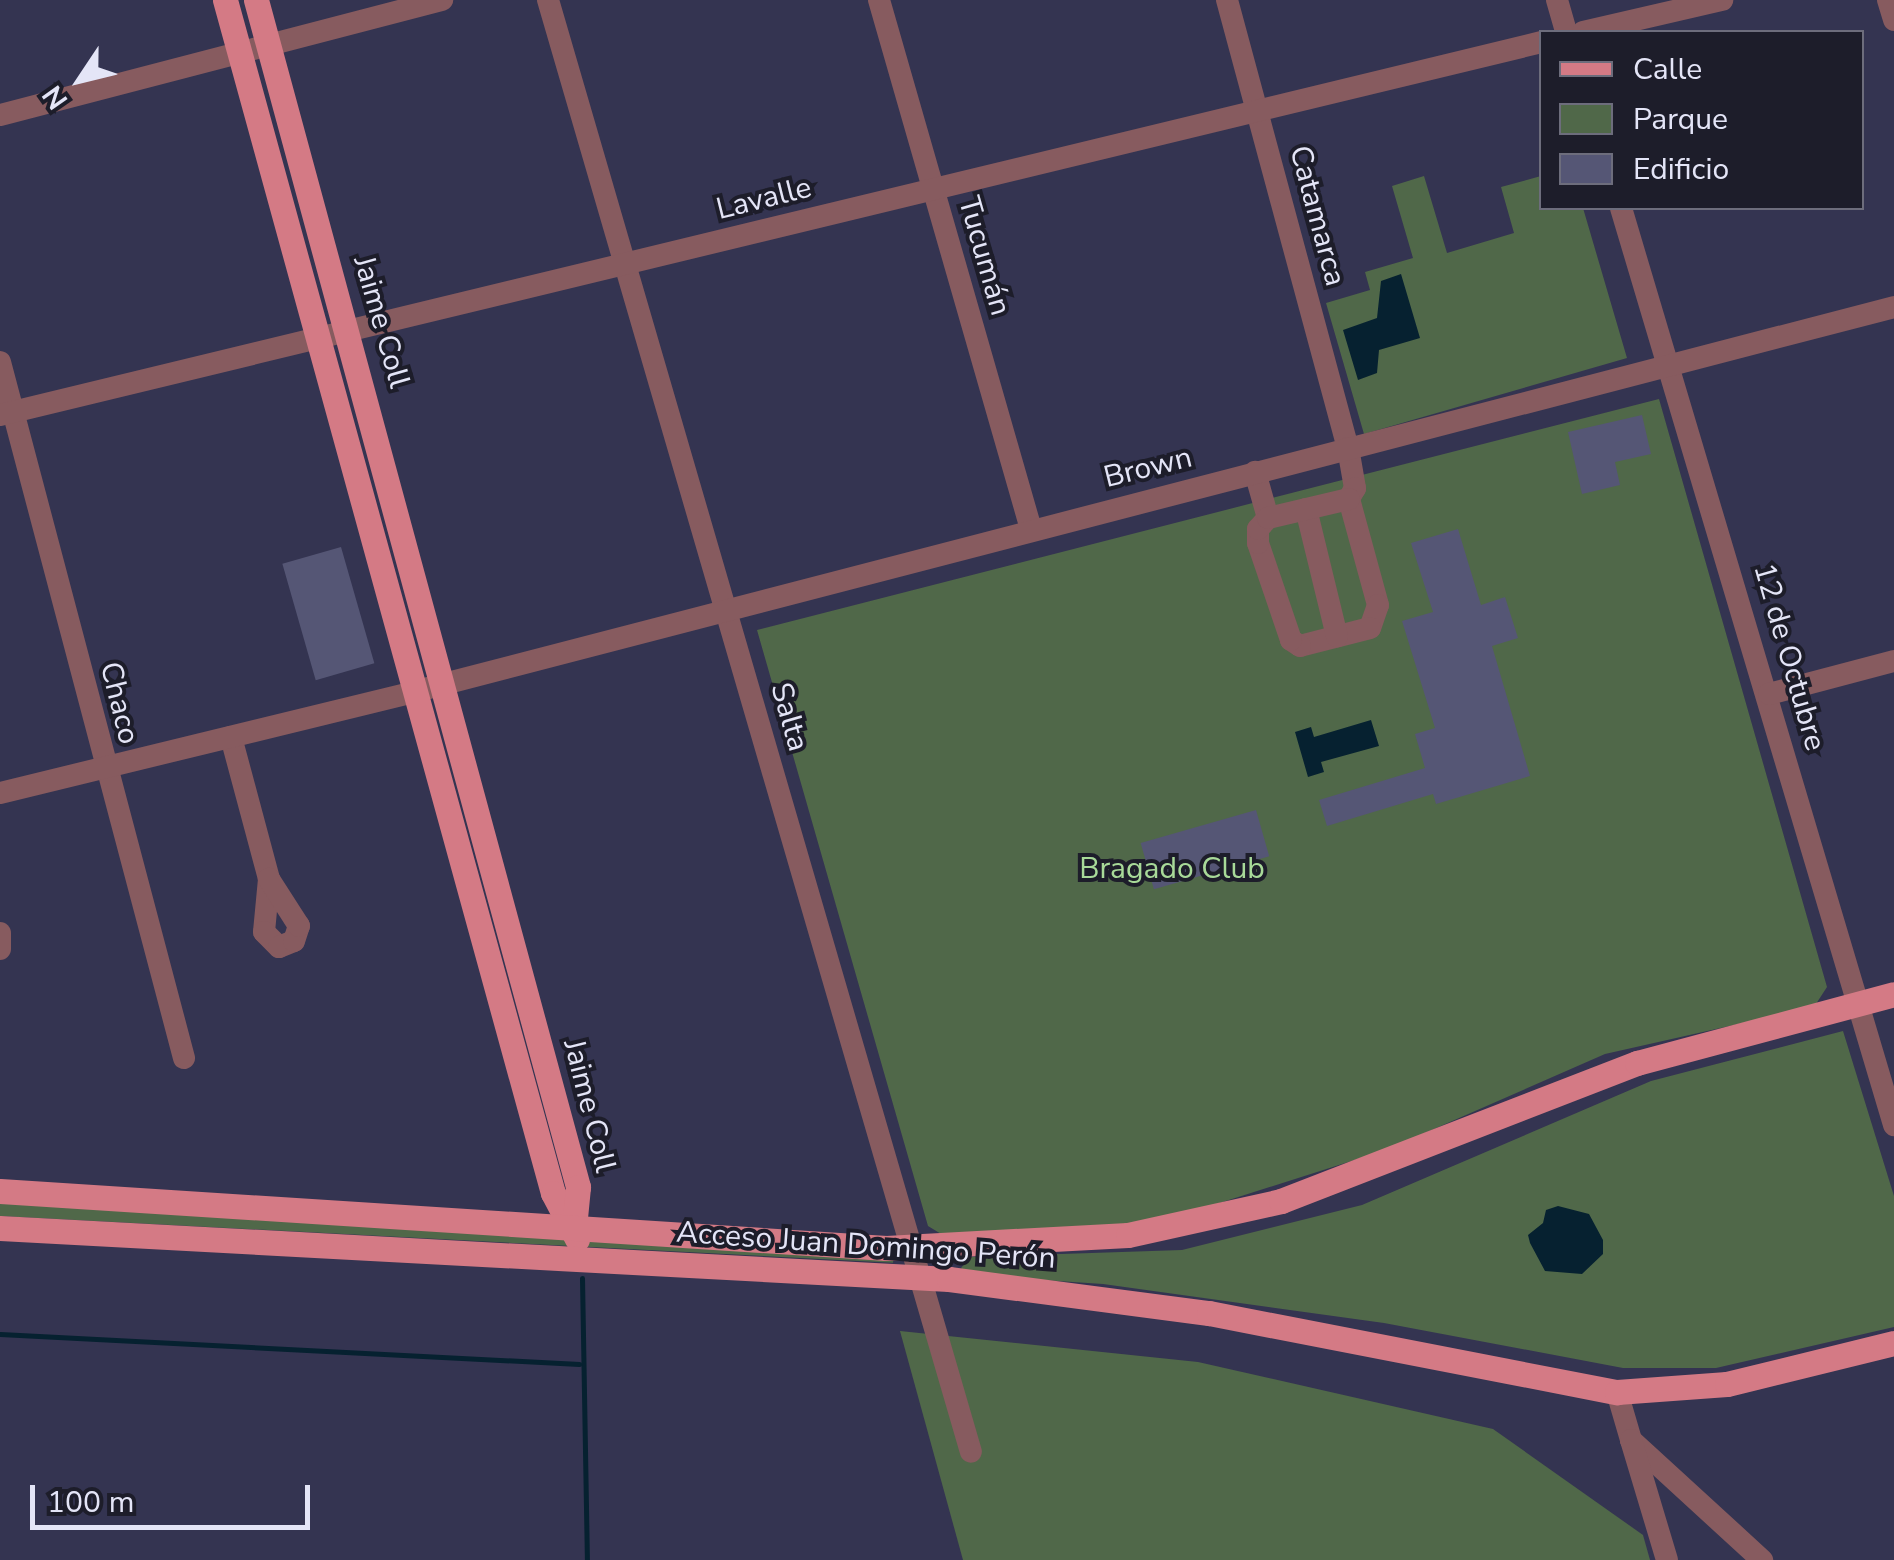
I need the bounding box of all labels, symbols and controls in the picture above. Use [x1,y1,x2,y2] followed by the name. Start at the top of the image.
[30,30,130,130] north arrow
[1539,30,1864,210] legend
[1633,49,1702,90] text: Calle
[34,78,77,117] text: N
[1633,99,1728,140] text: Parque
[1281,142,1353,290] street label: Catamarca
[1633,149,1729,190] text: Edificio
[713,170,815,228] street label: Lavalle
[950,192,1018,320] street label: Tucumán
[345,252,417,392] street label: Jaime Coll
[1100,440,1196,496] street label: Brown
[1745,559,1833,755] street label: 12 de Octubre
[91,658,147,748] street label: Chaco
[762,679,816,755] street label: Salta
[1079,851,1265,887] park label: Bragado Club
[555,1036,623,1176] street label: Jaime Coll
[675,1215,1057,1277] street label: Acceso Juan Domingo Perón
[35,1465,315,1527] scale bar
[47,1482,134,1523] text: 100 m

